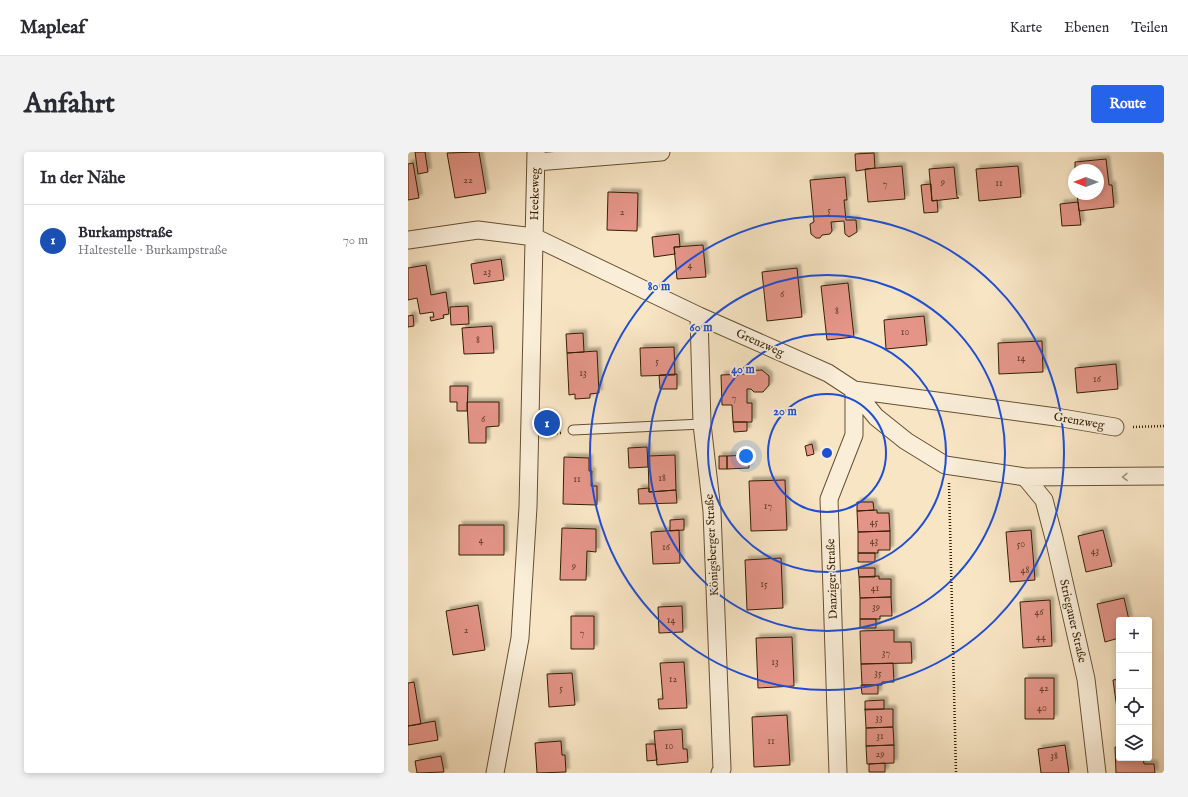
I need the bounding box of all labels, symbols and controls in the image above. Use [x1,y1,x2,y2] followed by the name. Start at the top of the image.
[20,16,85,40] text: Mapleaf
[1010,19,1042,37] text: Karte
[1064,19,1109,37] text: Ebenen
[1131,19,1168,37] text: Teilen
[1091,85,1164,123] button: Route
[24,87,115,122] text: Anfahrt
[1068,164,1104,200] north arrow
[527,167,543,221] street label: Heekeweg
[40,168,125,189] text: In der Nähe
[463,174,473,187] house number: 22
[940,176,945,189] house number: 9
[995,177,1003,190] house number: 11
[883,178,888,191] house number: 7
[827,204,831,217] house number: 5
[620,206,625,219] house number: 2
[78,223,172,242] text: Burkampstraße
[51,232,55,249] text: 1
[343,232,368,249] text: 70 m
[78,242,227,259] text: Haltestelle · Burkampstraße
[688,259,693,272] house number: 4
[483,266,491,279] house number: 23
[648,279,671,294] text: 80 m
[780,288,785,301] house number: 6
[835,305,839,318] house number: 8
[690,320,713,335] text: 60 m
[734,326,787,360] street label: Grenzweg
[901,326,909,339] house number: 10
[476,334,480,347] house number: 8
[1017,352,1025,365] house number: 14
[655,355,659,368] house number: 5
[731,362,756,377] text: 40 m
[579,367,587,380] house number: 13
[1093,373,1102,386] house number: 16
[732,392,737,405] house number: 7
[773,404,797,419] text: 20 m
[534,408,560,438] pin: 1
[1052,409,1106,433] street label: Grenzweg
[481,413,486,426] house number: 6
[736,446,756,466] your location
[820,446,834,460] centre of rings
[658,472,666,485] house number: 18
[573,473,581,486] house number: 11
[1122,473,1128,481] one-way arrow
[702,493,722,596] street label: Königsberger Straße
[764,500,773,513] house number: 17
[870,516,879,529] house number: 45
[479,534,484,547] house number: 4
[870,535,879,548] house number: 43
[823,538,841,620] street label: Danziger Straße
[1017,538,1025,551] house number: 50
[662,541,671,554] house number: 16
[1091,545,1100,558] house number: 43
[571,560,576,573] house number: 9
[1021,564,1029,577] house number: 48
[760,578,768,591] house number: 15
[1056,578,1090,665] street label: Striegauer Straße
[871,582,880,595] house number: 41
[872,601,880,614] house number: 39
[1034,606,1044,619] house number: 46
[667,614,675,627] house number: 14
[1116,617,1152,761] map controls
[1116,617,1152,653] button: +
[464,624,469,637] house number: 2
[580,627,585,640] house number: 7
[1036,631,1046,644] house number: 44
[882,647,891,660] house number: 37
[1116,653,1152,689] button: −
[771,656,779,669] house number: 13
[874,667,882,680] house number: 35
[669,673,678,686] house number: 12
[559,682,563,695] house number: 5
[1039,682,1049,695] house number: 42
[1116,689,1152,725] button: locate
[1037,702,1047,715] house number: 40
[875,712,883,725] house number: 33
[1116,725,1152,761] button: layers
[876,730,884,743] house number: 31
[767,735,775,748] house number: 11
[665,740,673,753] house number: 10
[875,748,885,761] house number: 29
[1050,750,1058,763] house number: 38

